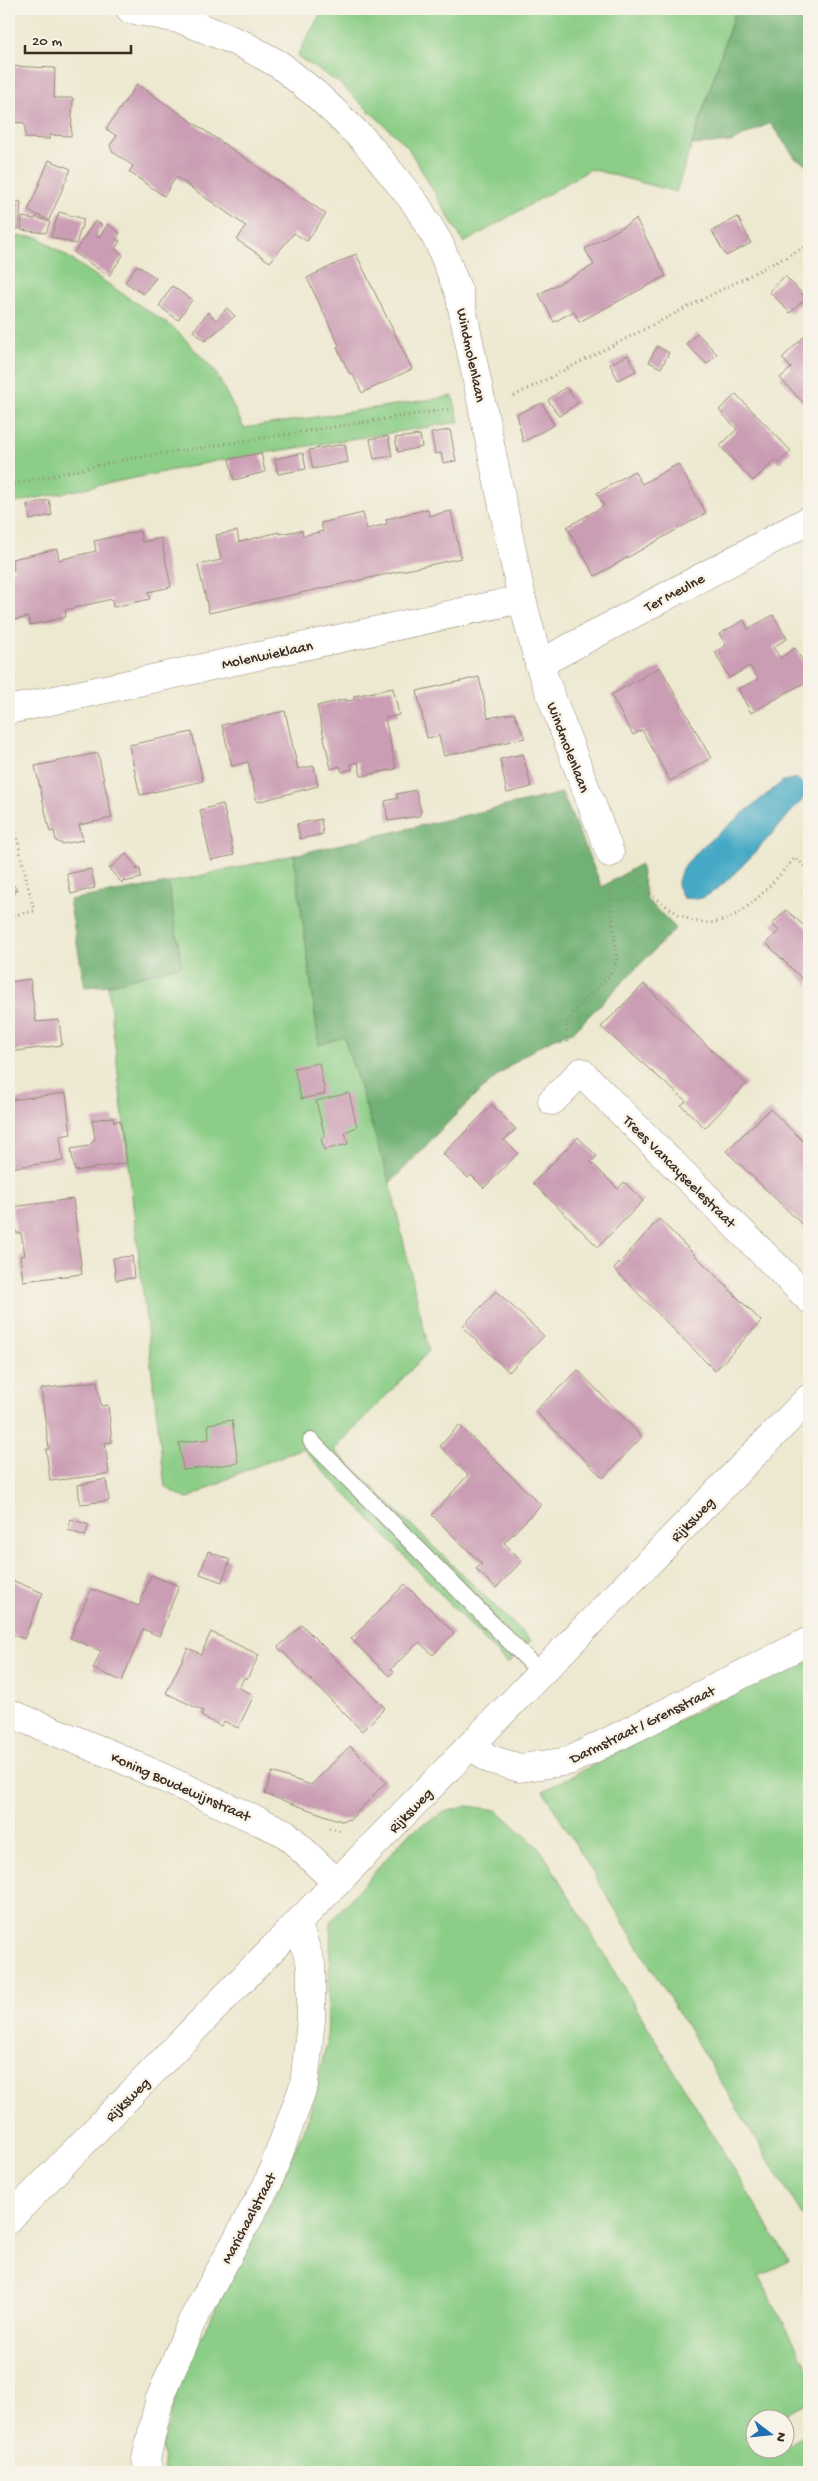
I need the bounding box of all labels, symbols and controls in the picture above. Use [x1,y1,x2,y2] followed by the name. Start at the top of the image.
[25,22,131,54] scale bar
[32,33,62,51] text: 20 m
[451,307,489,404] street label: Windmolenlaan
[641,570,708,618] street label: Ter Meulne
[220,638,315,674] street label: Molenwieklaan
[542,700,593,796] street label: Windmolenlaan
[618,1112,740,1234] street label: Trees Vancayseelestraat
[668,1494,719,1547] street label: Rijksweg
[566,1682,720,1769] street label: Darmstraat / Grensstraat
[108,1749,254,1827] street label: Koning Boudewijnstraat
[386,1785,437,1838] street label: Rijksweg
[102,2074,154,2126] street label: Rijksweg
[218,2169,282,2267] street label: Marichaalstraat
[746,2408,796,2458] north arrow
[771,2430,790,2444] text: N

